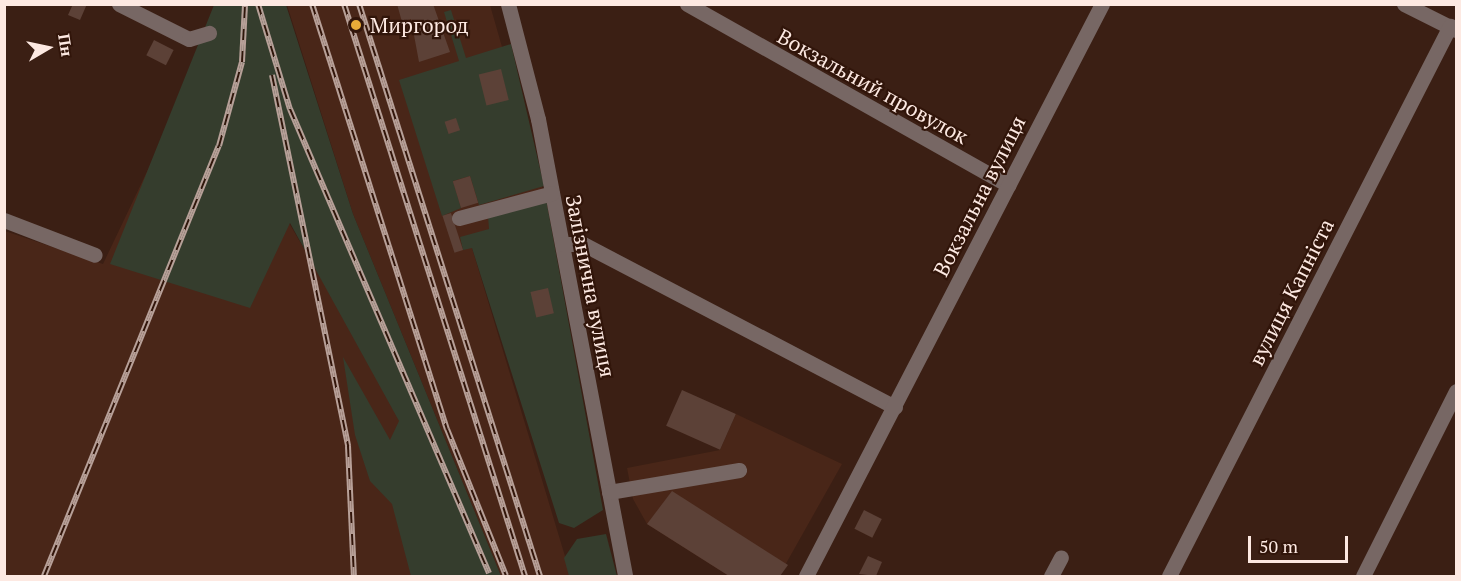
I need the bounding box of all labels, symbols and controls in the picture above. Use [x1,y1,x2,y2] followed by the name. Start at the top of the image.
[370,12,469,38] place label: Миргород
[347,16,365,34] marker: Миргород
[18,18,78,78] north arrow
[773,23,973,149] street label: Вокзальний провулок
[53,32,78,58] text: Пн
[928,112,1030,280] street label: Вокзальна вулиця
[561,193,621,379] street label: Залізнична вулиця
[1243,214,1339,370] street label: вулиця Капніста
[1251,524,1352,562] scale bar
[1259,534,1298,558] text: 50 m

